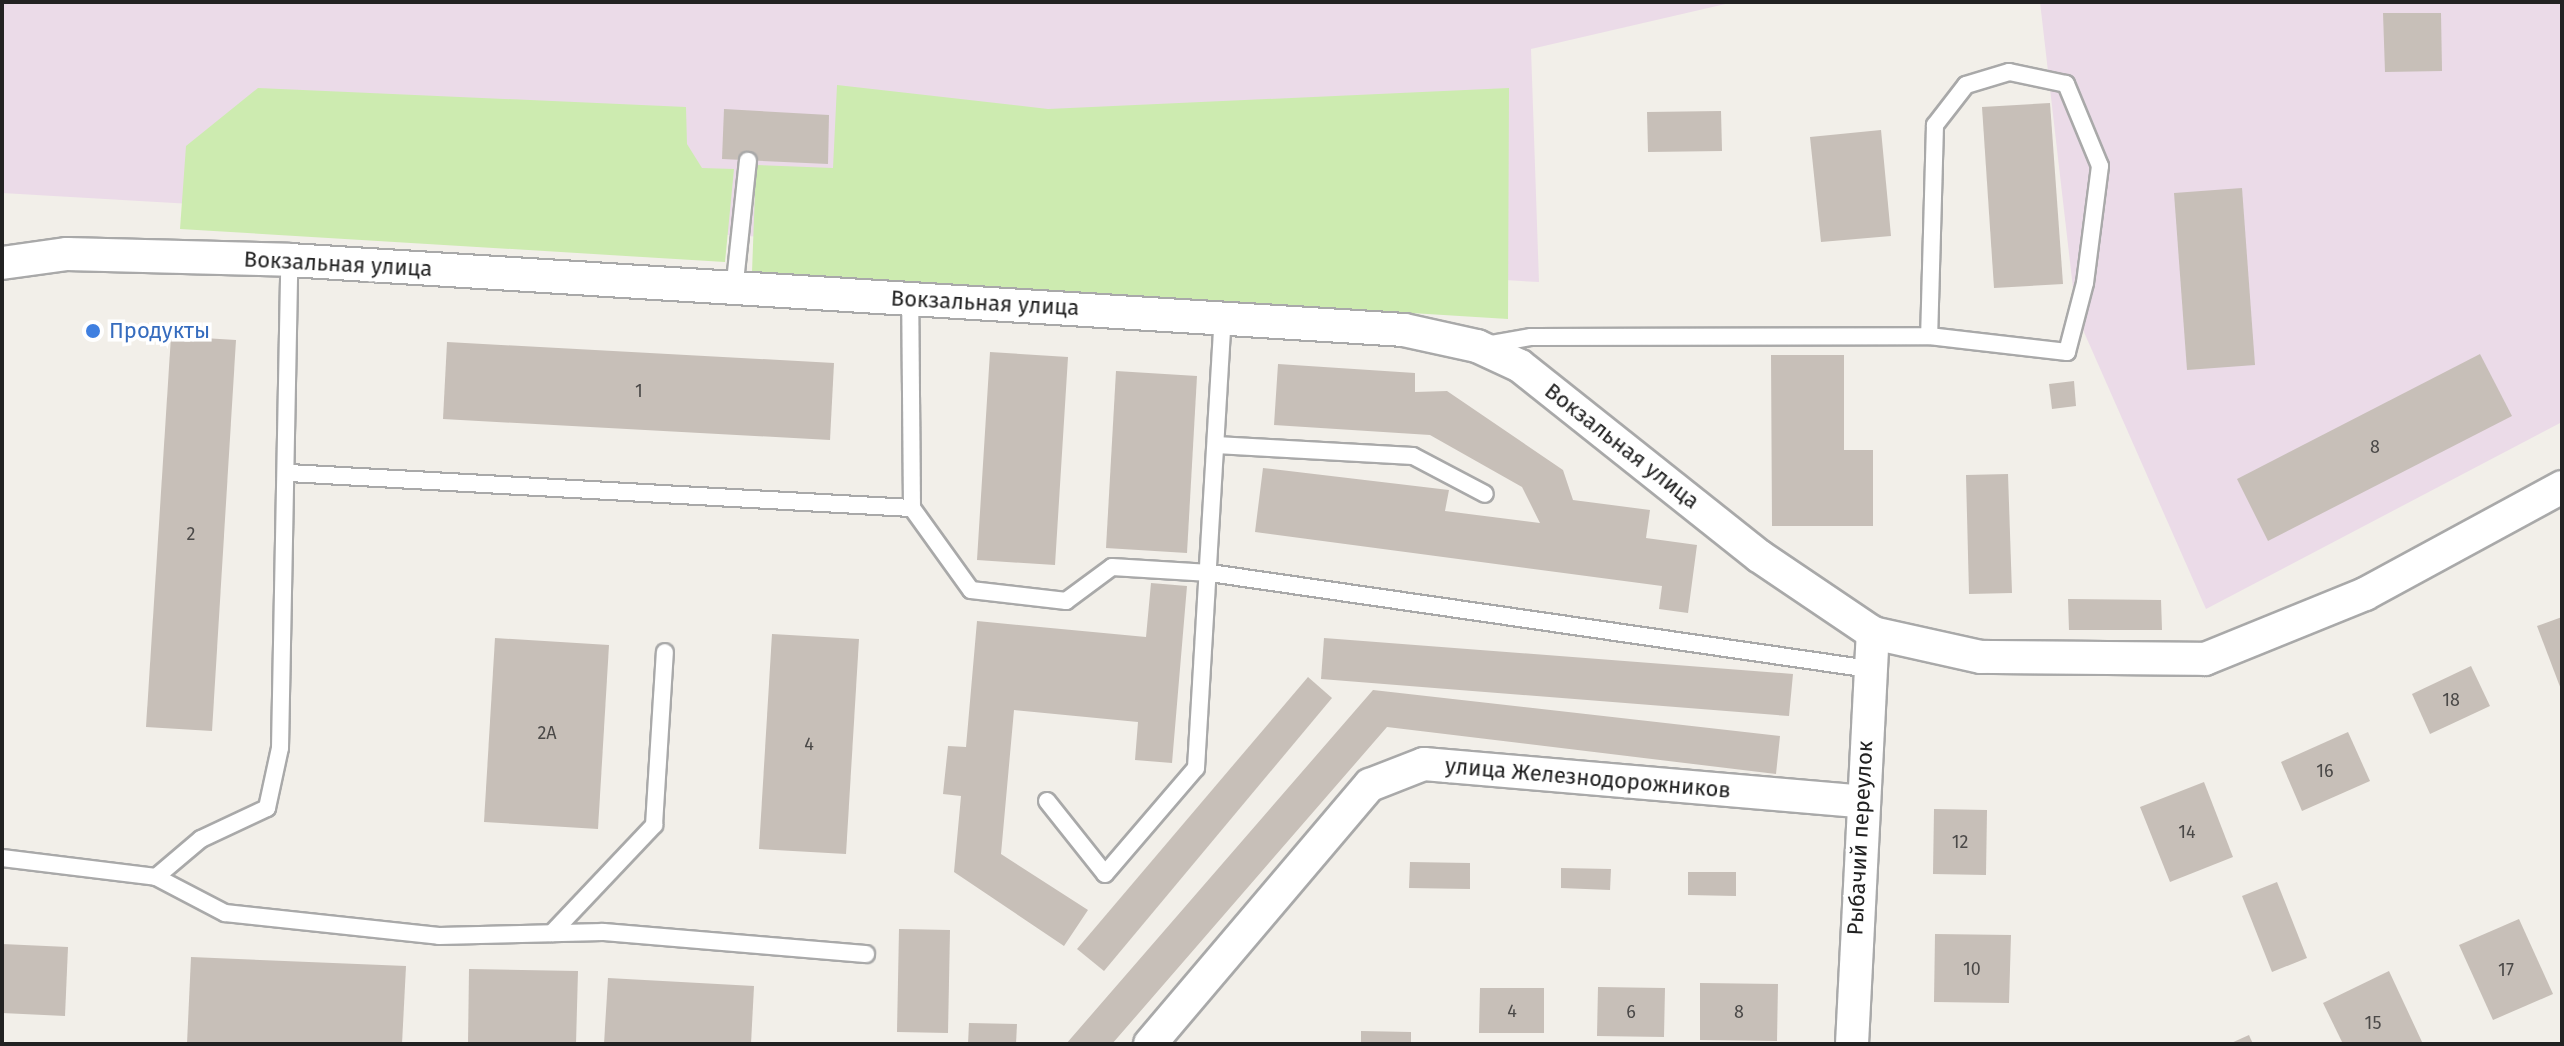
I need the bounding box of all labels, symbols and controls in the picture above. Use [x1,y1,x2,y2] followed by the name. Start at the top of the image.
[243,246,433,282] street label: Вокзальная улица
[890,285,1080,321] street label: Вокзальная улица
[109,318,210,344] place label: Продукты
[84,322,102,340] marker: Продукты
[1540,378,1704,514] street label: Вокзальная улица
[635,380,643,402] house number: 1
[2370,436,2380,458] house number: 8
[187,523,195,545] house number: 2
[2442,689,2460,711] house number: 18
[537,722,557,744] house number: 2А
[804,733,814,755] house number: 4
[1842,740,1878,936] street label: Рыбачий переулок
[1444,752,1732,804] street label: улица Железнодорожников
[2316,760,2334,782] house number: 16
[2178,821,2196,843] house number: 14
[1952,831,1968,853] house number: 12
[1963,958,1981,980] house number: 10
[2498,959,2514,981] house number: 17
[1507,1000,1517,1022] house number: 4
[1626,1001,1636,1023] house number: 6
[1734,1001,1744,1023] house number: 8
[2365,1012,2381,1034] house number: 15

